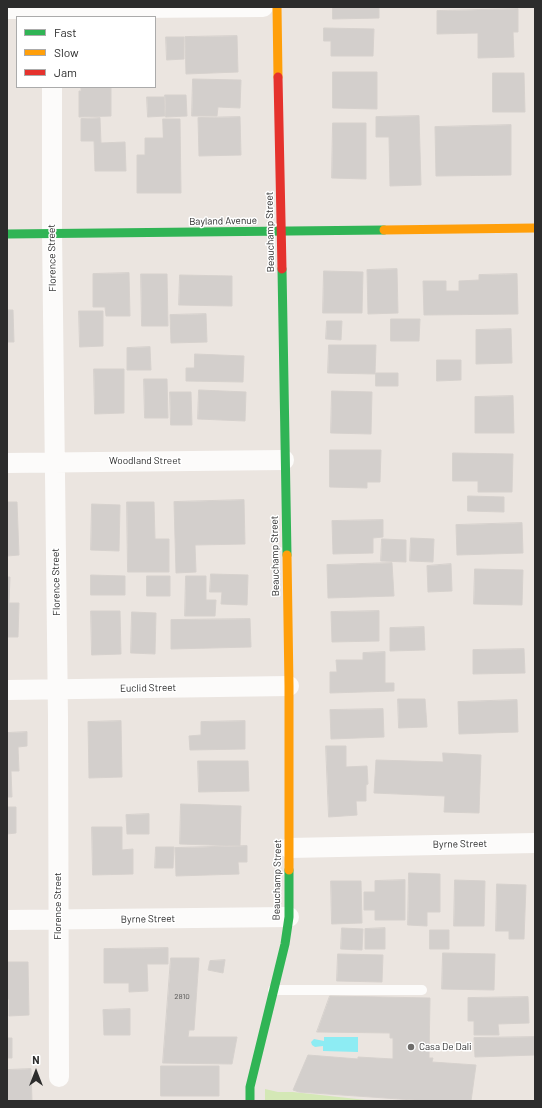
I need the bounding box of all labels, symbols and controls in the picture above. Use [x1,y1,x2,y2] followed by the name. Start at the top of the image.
[16,16,156,88] legend
[54,25,77,39] text: Fast
[54,45,79,59] text: Slow
[54,65,77,79] text: Jam
[263,191,277,273] street label: Beauchamp Street
[189,214,257,228] street label: Bayland Avenue
[45,224,59,292] street label: Florence Street
[109,455,181,467] street label: Woodland Street
[268,515,282,597] street label: Beauchamp Street
[49,548,63,616] street label: Florence Street
[120,682,176,694] street label: Euclid Street
[433,838,487,850] street label: Byrne Street
[270,839,284,921] street label: Beauchamp Street
[52,872,64,940] street label: Florence Street
[121,913,175,925] street label: Byrne Street
[174,991,190,1001] house number: 2810
[419,1041,472,1053] place label: Casa De Dali
[406,1042,416,1052] marker: Casa De Dali
[16,1052,56,1092] north arrow
[32,1053,40,1066] text: N

